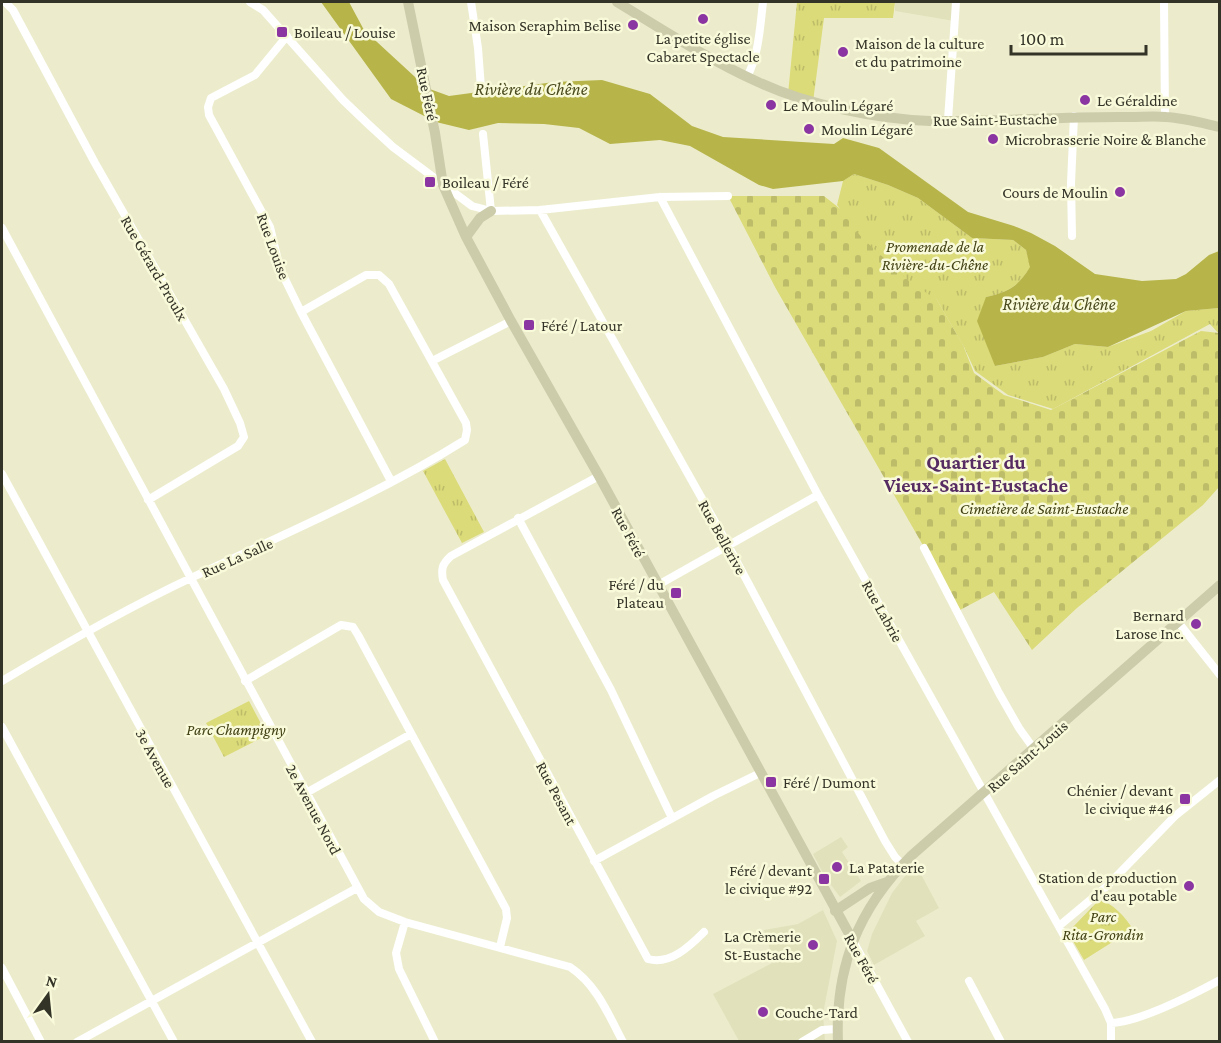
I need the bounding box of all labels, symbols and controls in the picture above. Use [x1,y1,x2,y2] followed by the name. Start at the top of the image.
[696,12,710,26] marker: La petite église Cabaret Spectacle
[469,17,621,35] place label: Maison Seraphim Belise
[626,18,640,32] marker: Maison Seraphim Belise
[1011,18,1146,56] scale bar
[294,24,396,41] place label: Boileau / Louise
[275,25,289,39] marker: Boileau / Louise
[1020,29,1065,49] text: 100 m
[646,30,760,66] place label: La petite église Cabaret Spectacle
[855,35,984,71] place label: Maison de la culture et du patrimoine
[836,45,850,59] marker: Maison de la culture et du patrimoine
[414,66,441,122] street label: Rue Féré
[475,79,588,99] water label: Rivière du Chêne
[1097,92,1177,109] place label: Le Géraldine
[1078,93,1092,107] marker: Le Géraldine
[783,97,893,115] place label: Le Moulin Légaré
[764,98,778,112] marker: Le Moulin Légaré
[933,110,1057,129] street label: Rue Saint-Eustache
[821,121,913,139] place label: Moulin Légaré
[802,122,816,136] marker: Moulin Légaré
[1005,131,1206,148] place label: Microbrasserie Noire & Blanche
[986,132,1000,146] marker: Microbrasserie Noire & Blanche
[442,174,529,191] place label: Boileau / Féré
[423,175,437,189] marker: Boileau / Féré
[1002,184,1108,201] place label: Cours de Moulin
[1113,185,1127,199] marker: Cours de Moulin
[254,211,293,282] street label: Rue Louise
[118,213,192,324] street label: Rue Gérard-Proulx
[882,238,988,273] park label: Promenade de la Rivière-du-Chêne
[1003,294,1116,314] water label: Rivière du Chêne
[541,317,623,334] place label: Féré / Latour
[522,318,536,332] marker: Féré / Latour
[883,451,1068,496] district label: Quartier du Vieux-Saint-Eustache
[695,497,750,577] street label: Rue Bellerive
[960,500,1128,517] park label: Cimetière de Saint-Eustache
[608,504,649,560] street label: Rue Féré
[199,534,275,581] street label: Rue La Salle
[608,576,665,611] place label: Féré / du Plateau
[859,578,906,645] street label: Rue Labrie
[669,586,683,600] marker: Féré / du Plateau
[1115,607,1185,642] place label: Bernard Larose Inc.
[1189,617,1203,631] marker: Bernard Larose Inc.
[984,717,1071,796] street label: Rue Saint-Louis
[186,721,286,739] park label: Parc Champigny
[132,726,179,791] street label: 3e Avenue
[533,759,581,829] street label: Rue Pesant
[283,761,345,858] street label: 2e Avenue Nord
[783,774,876,791] place label: Féré / Dumont
[764,775,778,789] marker: Féré / Dumont
[1067,782,1174,818] place label: Chénier / devant le civique #46
[1178,792,1192,806] marker: Chénier / devant le civique #46
[849,859,924,876] place label: La Pataterie
[830,860,844,874] marker: La Pataterie
[725,862,813,898] place label: Féré / devant le civique #92
[1038,869,1177,905] place label: Station de production d'eau potable
[817,872,831,886] marker: Féré / devant le civique #92
[1182,879,1196,893] marker: Station de production d'eau potable
[1062,908,1144,943] park label: Parc Rita-Grondin
[724,928,801,963] place label: La Crèmerie St-Eustache
[841,930,882,986] street label: Rue Féré
[806,938,820,952] marker: La Crèmerie St-Eustache
[18,965,78,1025] north arrow
[44,971,59,991] text: N
[775,1004,859,1021] place label: Couche-Tard
[756,1005,770,1019] marker: Couche-Tard

